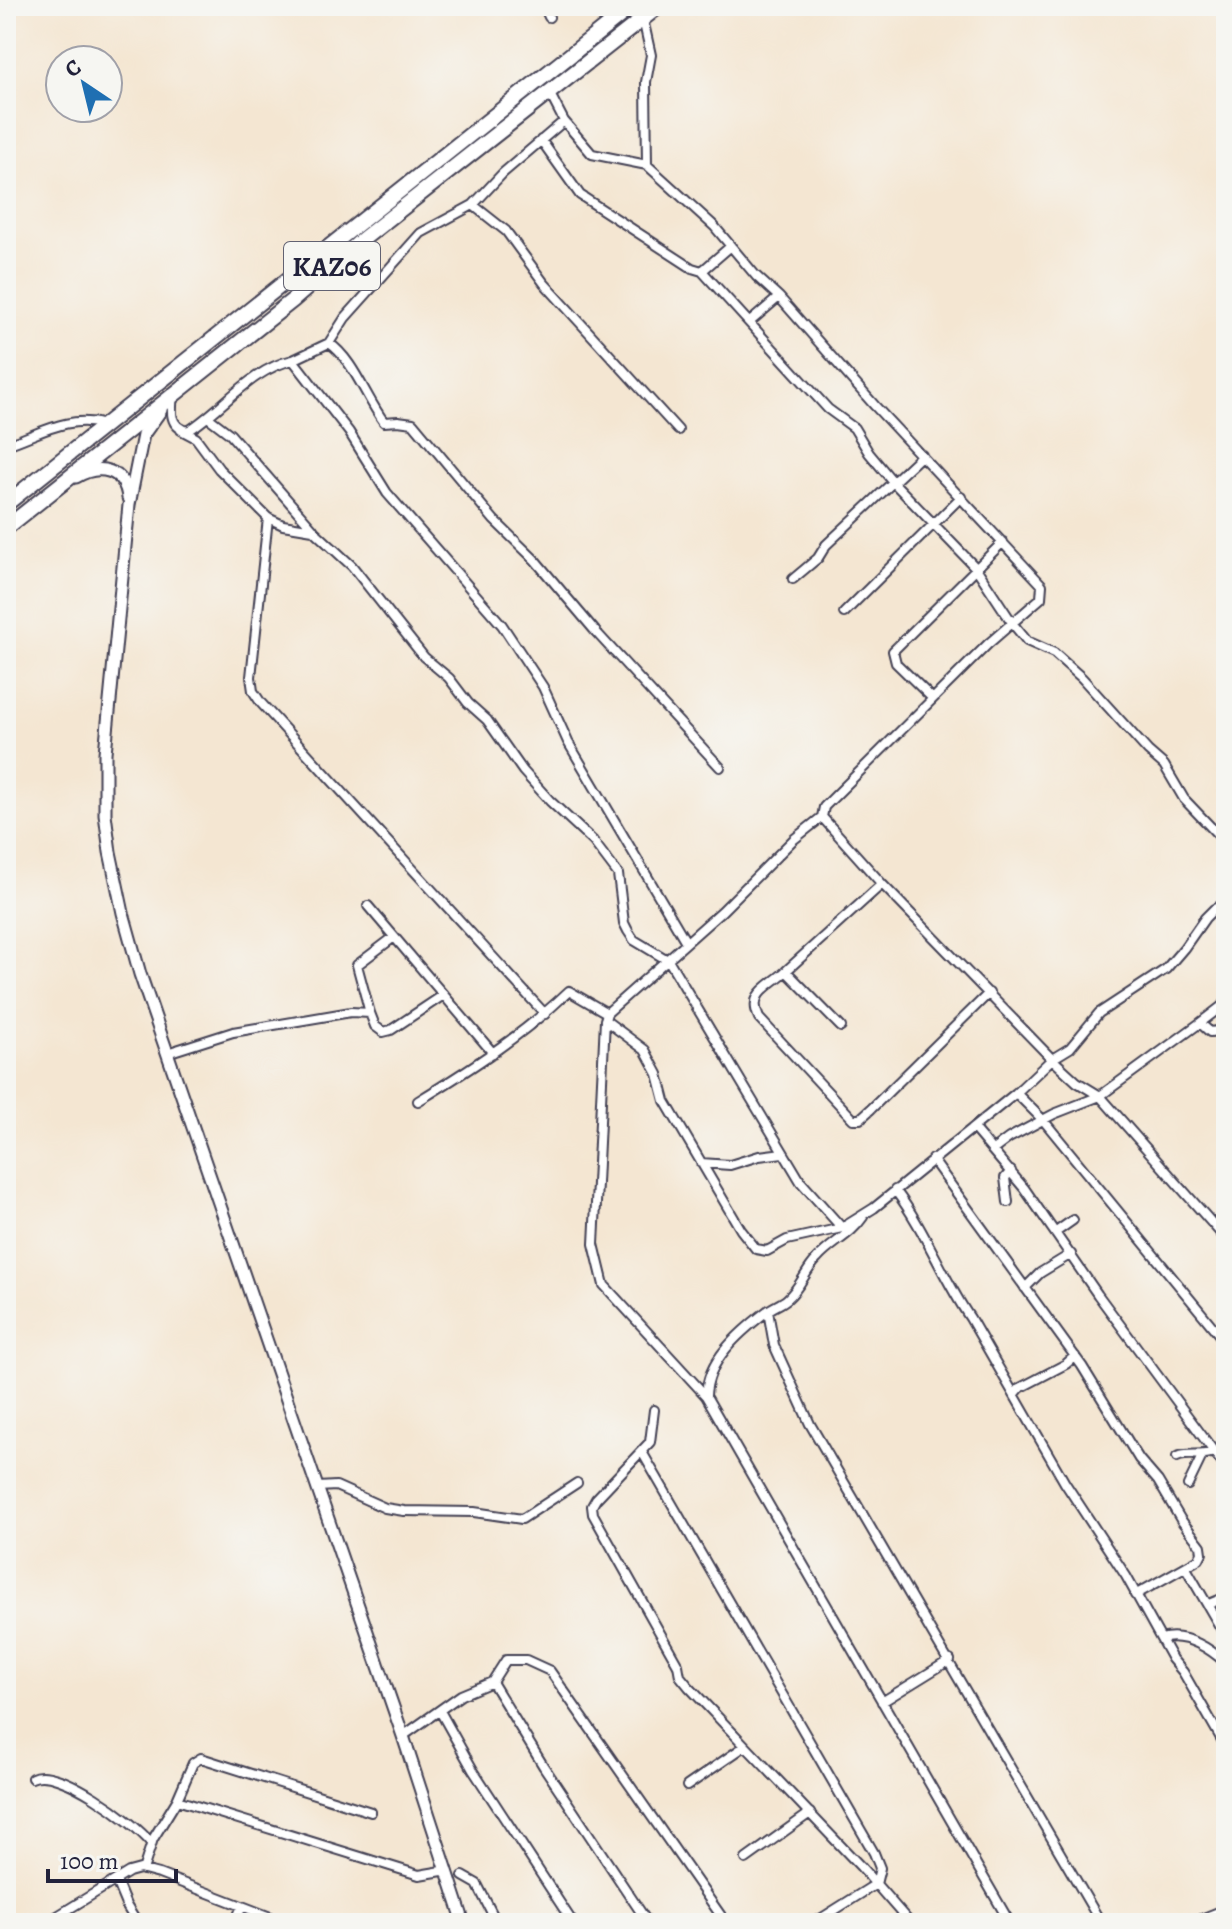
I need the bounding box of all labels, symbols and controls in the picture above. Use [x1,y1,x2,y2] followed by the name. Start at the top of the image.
[44,44,124,124] north arrow
[59,52,87,85] text: С
[284,242,380,290] road number: KАZ06
[48,1833,176,1883] scale bar
[60,1845,119,1877] text: 100 m

